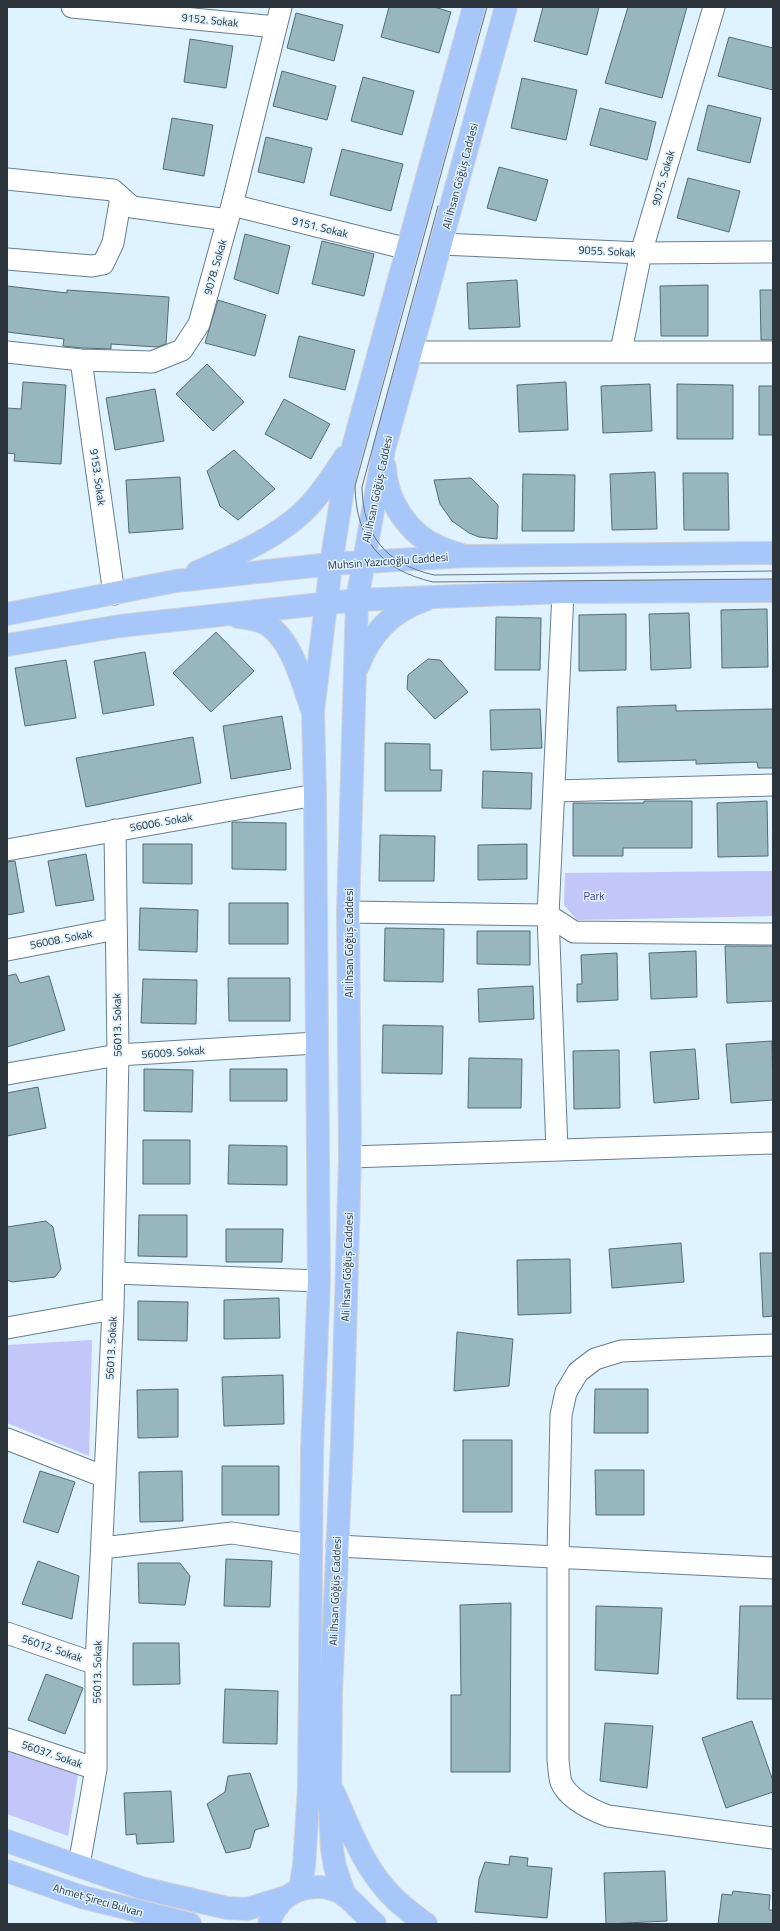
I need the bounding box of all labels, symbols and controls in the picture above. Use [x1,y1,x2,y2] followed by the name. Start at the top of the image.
[181,9,240,31] street label: 9152. Sokak
[438,121,482,231] street label: Ali İhsan Göğüş Caddesi
[647,148,679,208] street label: 9075. Sokak
[290,212,350,242] street label: 9151. Sokak
[199,237,231,297] street label: 9078. Sokak
[578,242,637,261] street label: 9055. Sokak
[358,434,396,544] street label: Ali İhsan Göğüş Caddesi
[86,448,110,507] street label: 9153. Sokak
[327,549,449,573] street label: Muhsin Yazıcıoğlu Caddesi
[128,808,194,835] street label: 56006. Sokak
[341,888,357,998] street label: Ali İhsan Göğüş Caddesi
[583,888,605,904] park label: Park
[28,925,94,953] street label: 56008. Sokak
[108,992,126,1057] street label: 56013. Sokak
[141,1042,206,1062] street label: 56009. Sokak
[337,1212,357,1322] street label: Ali İhsan Göğüş Caddesi
[101,1315,121,1380] street label: 56013. Sokak
[325,1536,345,1646] street label: Ali İhsan Göğüş Caddesi
[19,1630,85,1666] street label: 56012. Sokak
[88,1639,106,1704] street label: 56013. Sokak
[19,1736,85,1772] street label: 56037. Sokak
[51,1880,145,1920] street label: Ahmet Şireci Bulvarı

